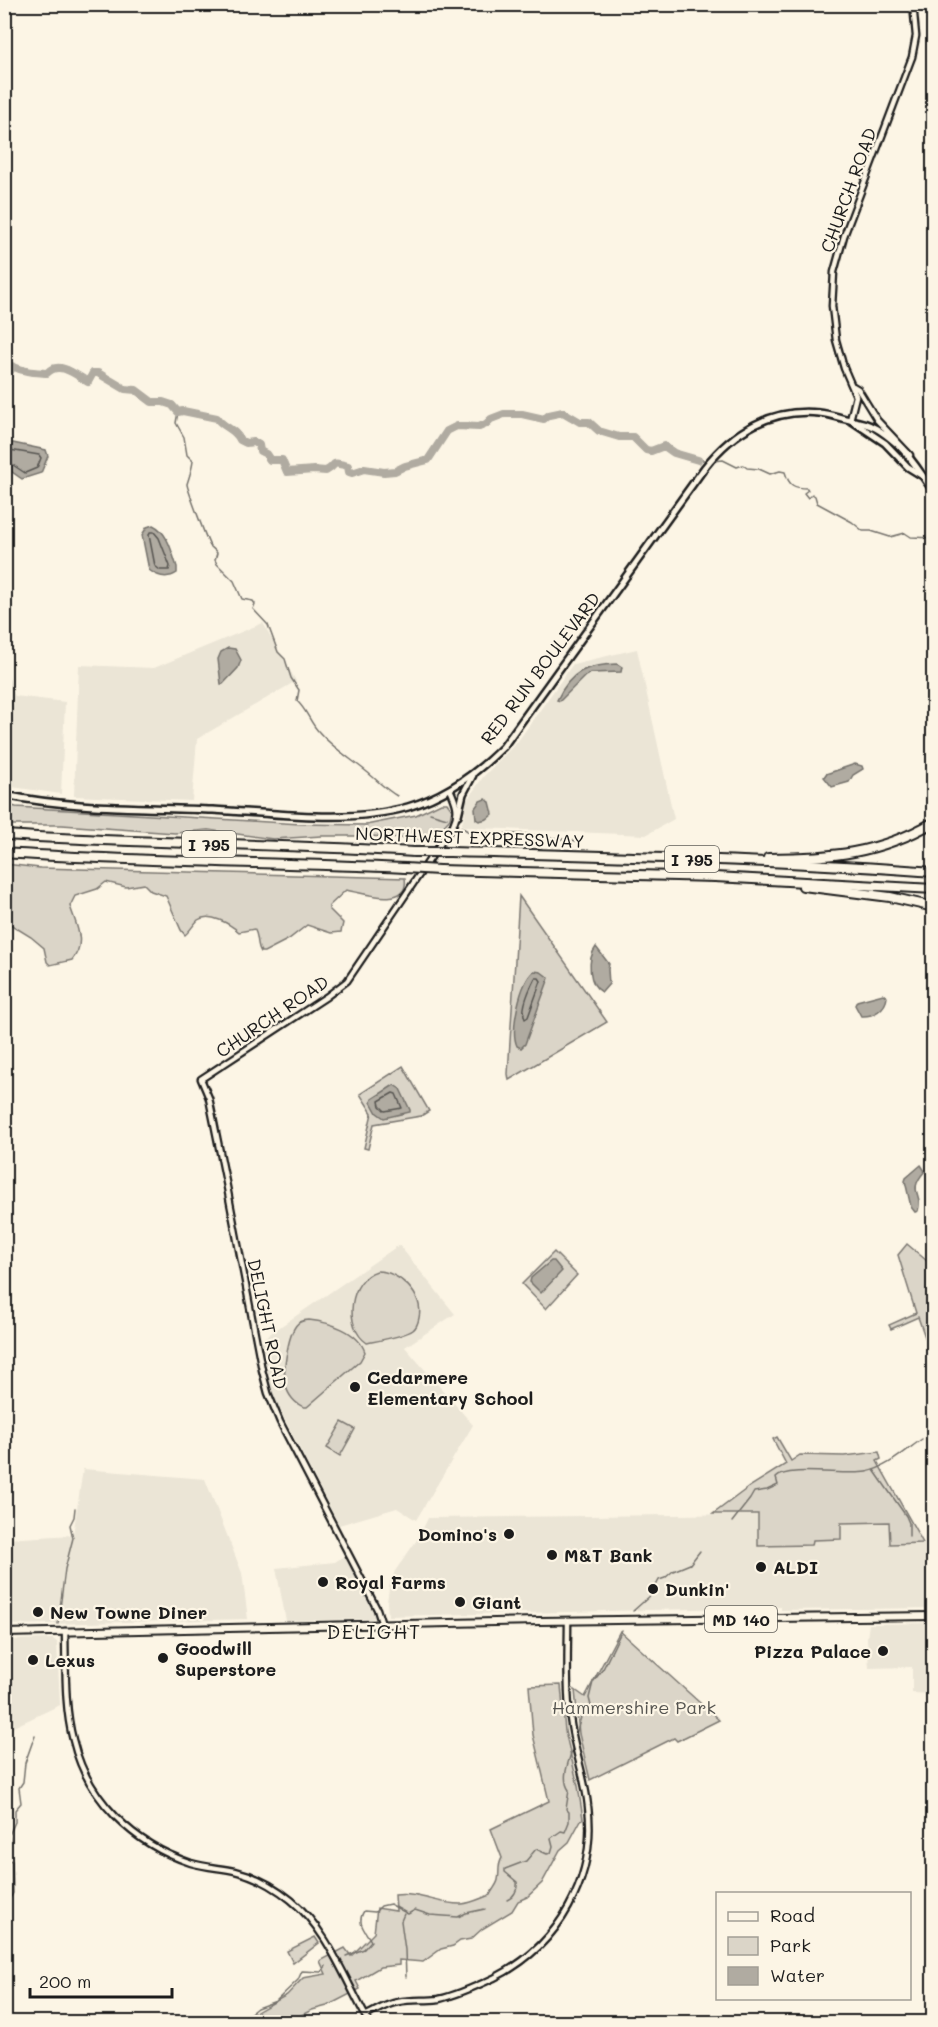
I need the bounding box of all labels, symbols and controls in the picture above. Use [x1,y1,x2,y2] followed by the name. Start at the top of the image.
[814,124,882,256] street label: CHURCH ROAD
[475,587,605,749] street label: RED RUN BOULEVARD
[355,821,585,853] street label: NORTHWEST EXPRESSWAY
[182,831,236,857] road number: I 795
[665,846,719,872] road number: I 795
[211,969,333,1063] street label: CHURCH ROAD
[242,1257,294,1391] street label: DELIGHT ROAD
[367,1365,533,1410] place label: Cedarmere Elementary School
[348,1380,362,1394] marker: Cedarmere Elementary School
[418,1522,497,1546] place label: Domino's
[502,1527,516,1541] marker: Domino's
[564,1543,652,1567] place label: M&T Bank
[545,1548,559,1562] marker: M&T Bank
[773,1555,818,1579] place label: ALDI
[754,1560,768,1574] marker: ALDI
[335,1570,446,1594] place label: Royal Farms
[316,1575,330,1589] marker: Royal Farms
[665,1577,729,1601] place label: Dunkin'
[646,1582,660,1596] marker: Dunkin'
[472,1590,521,1614] place label: Giant
[453,1595,467,1609] marker: Giant
[50,1600,207,1624] place label: New Towne Diner
[31,1605,45,1619] marker: New Towne Diner
[705,1606,777,1632] road number: MD 140
[326,1618,422,1644] district label: DELIGHT
[175,1636,276,1681] place label: Goodwill Superstore
[754,1639,871,1663] place label: Pizza Palace
[876,1644,890,1658] marker: Pizza Palace
[45,1648,95,1672] place label: Lexus
[156,1651,170,1665] marker: Goodwill Superstore
[26,1653,40,1667] marker: Lexus
[552,1695,716,1719] park label: Hammershire Park
[716,1892,911,2000] legend
[770,1903,815,1927] text: Road
[770,1933,811,1957] text: Park
[30,1961,172,1999] scale bar
[770,1963,825,1987] text: Water
[39,1969,91,1993] text: 200 m

